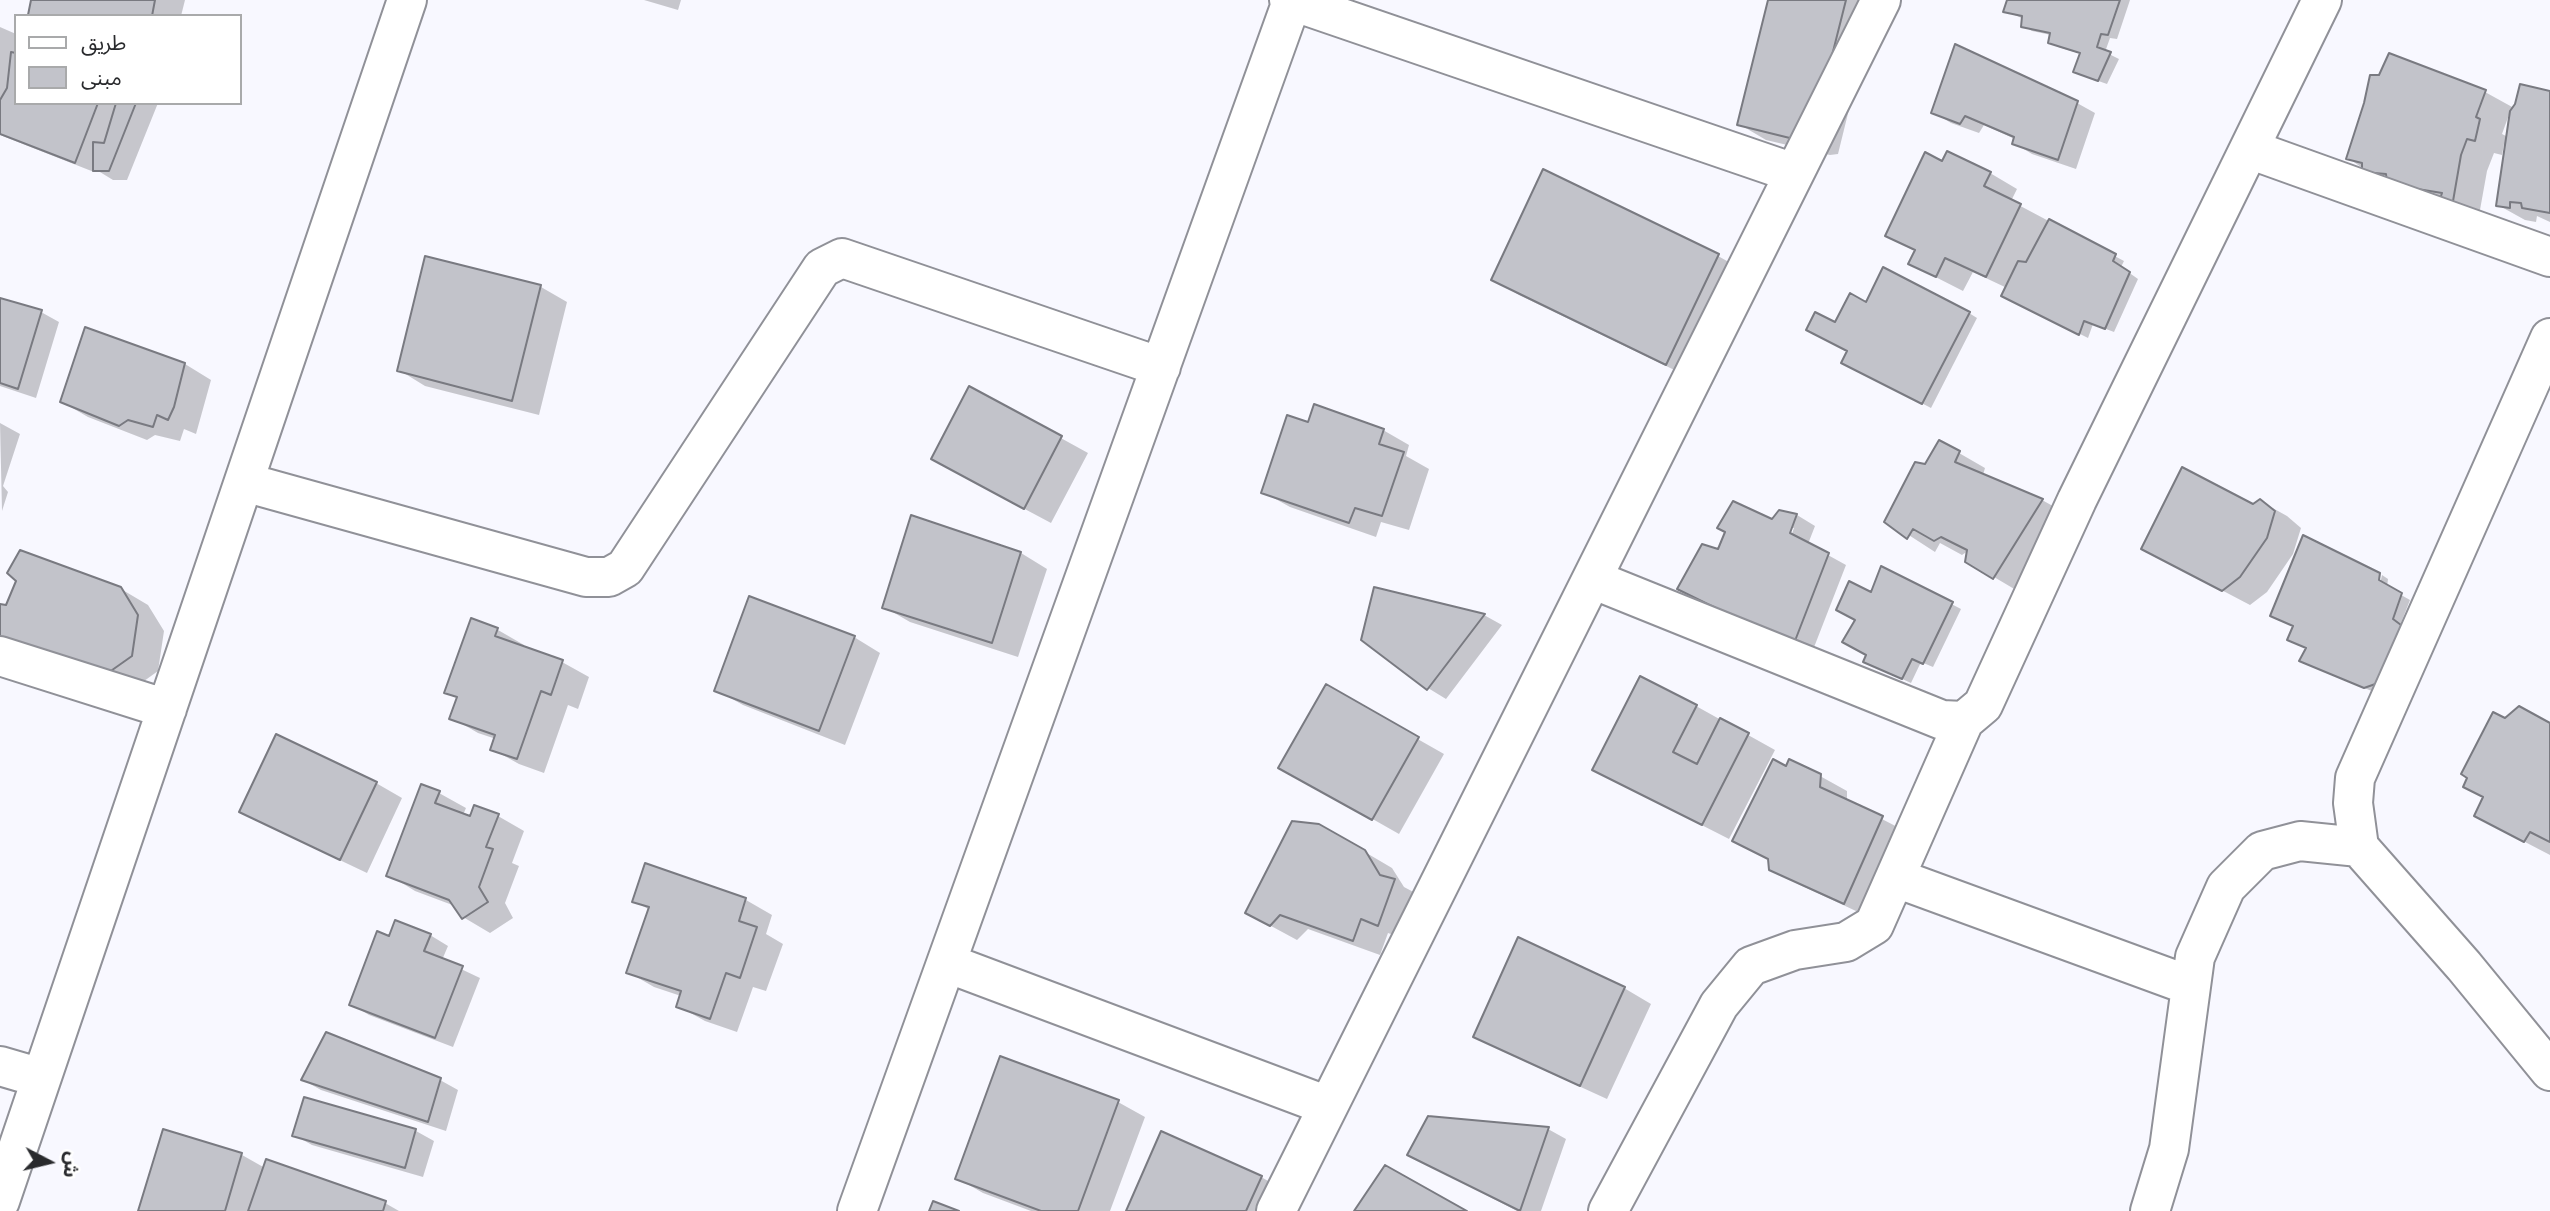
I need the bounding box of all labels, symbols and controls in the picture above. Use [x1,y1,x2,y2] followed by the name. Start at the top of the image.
[14,14,242,105] legend
[81,28,126,58] text: طريق
[81,63,122,93] text: مبنى
[14,1127,84,1197] north arrow
[55,1150,85,1179] text: ش

